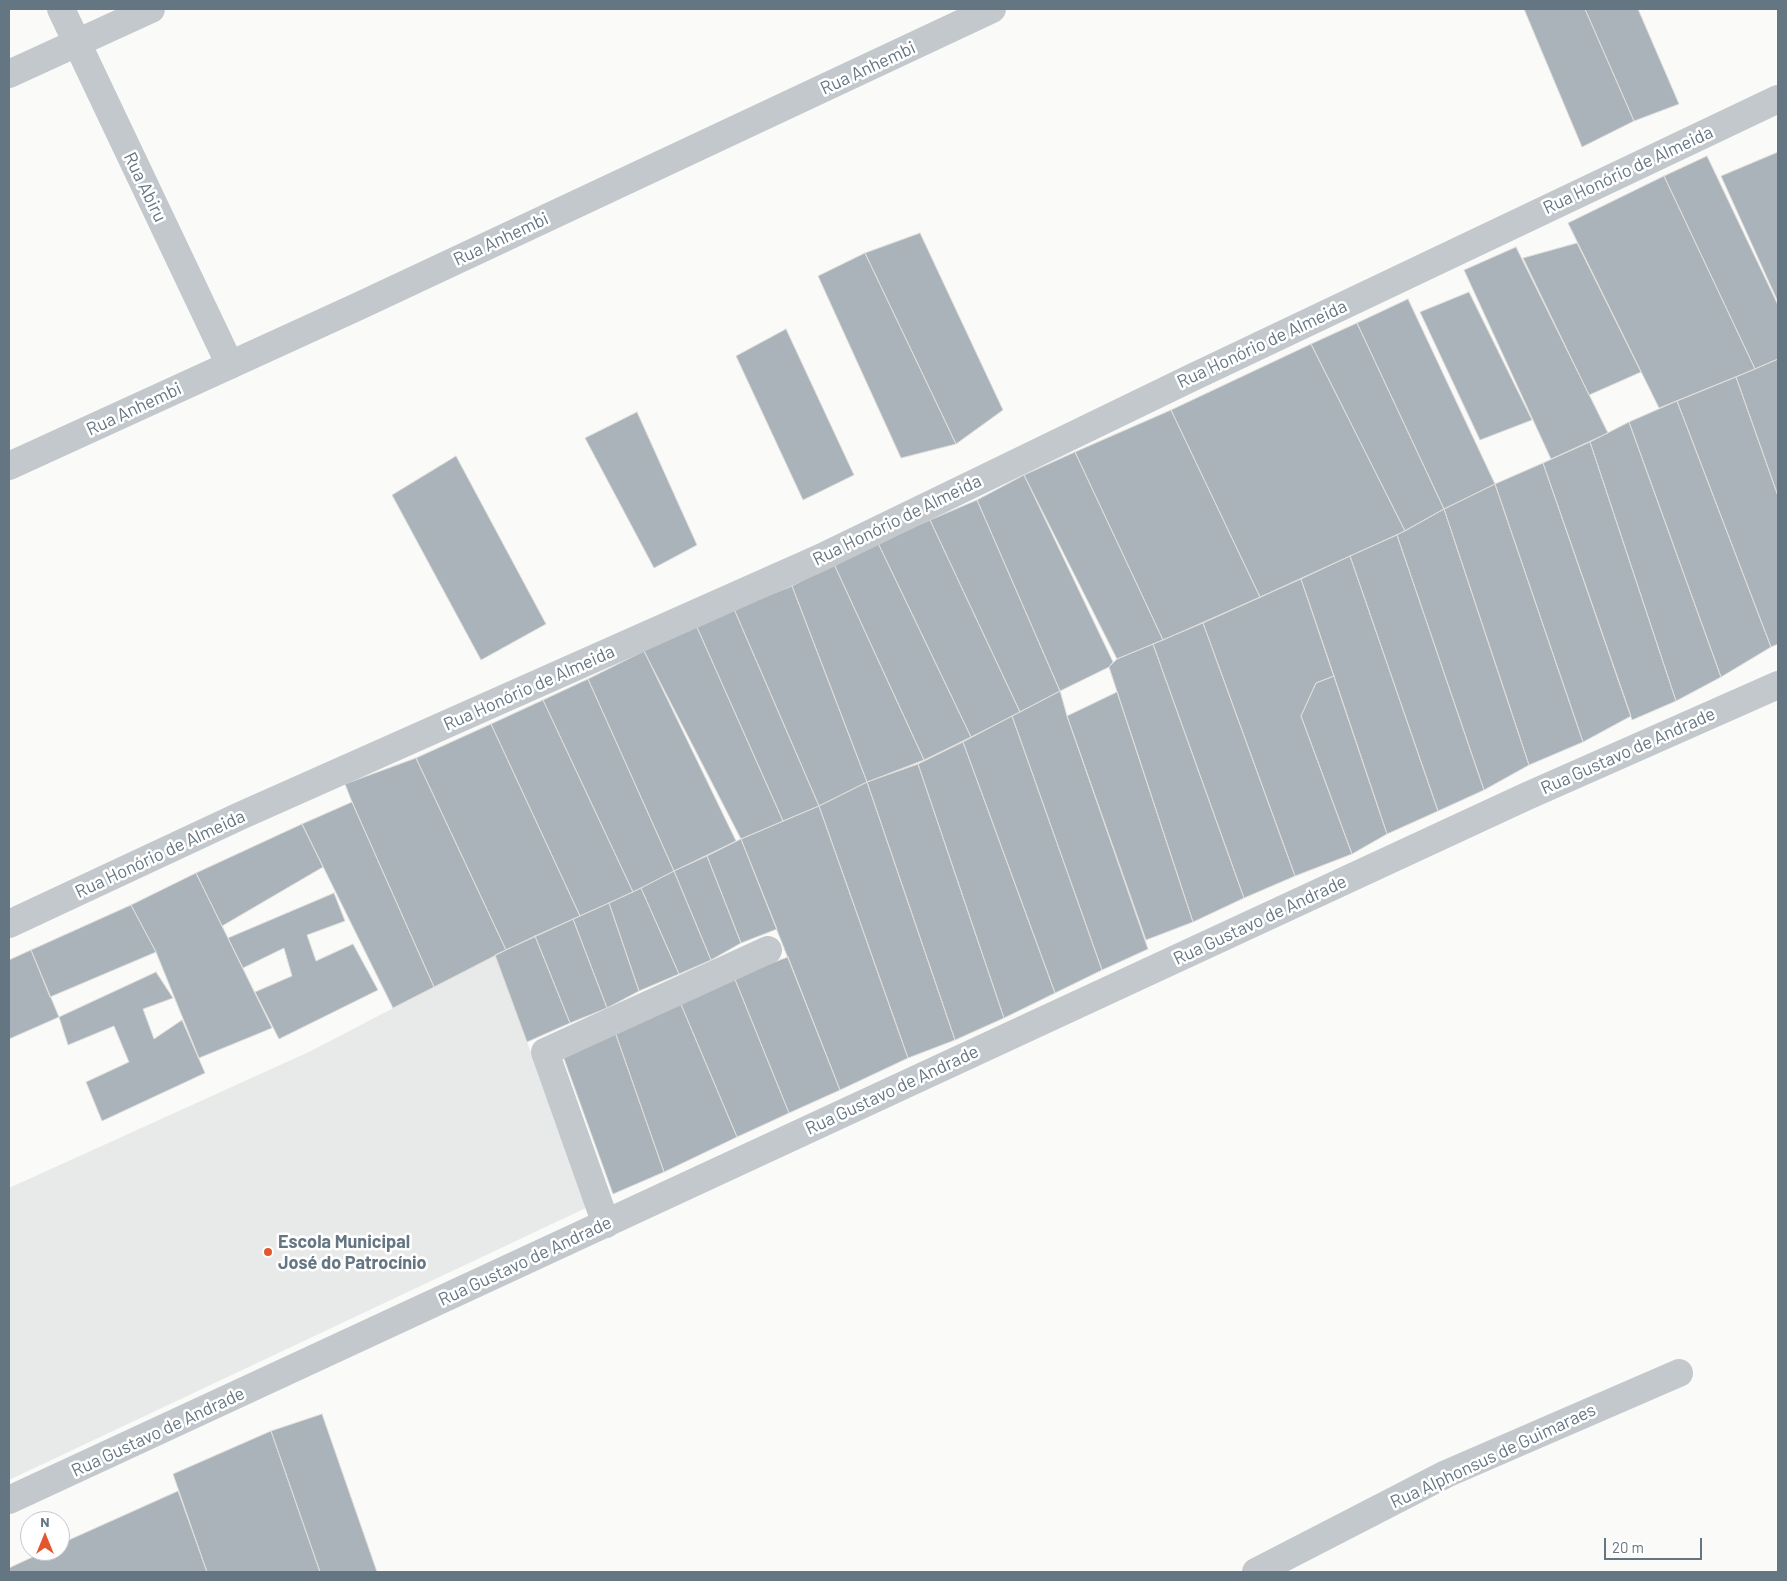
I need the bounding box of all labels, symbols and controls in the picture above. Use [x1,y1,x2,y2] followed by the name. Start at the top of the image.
[817,37,919,99] street label: Rua Anhembi
[1540,121,1716,219] street label: Rua Honório de Almeida
[119,149,171,225] street label: Rua Abiru
[450,208,552,270] street label: Rua Anhembi
[1174,295,1350,393] street label: Rua Honório de Almeida
[83,378,185,440] street label: Rua Anhembi
[809,470,985,570] street label: Rua Honório de Almeida
[440,641,618,735] street label: Rua Honório de Almeida
[1537,703,1719,799] street label: Rua Gustavo de Andrade
[72,805,248,903] street label: Rua Honório de Almeida
[1170,870,1350,970] street label: Rua Gustavo de Andrade
[802,1040,982,1140] street label: Rua Gustavo de Andrade
[435,1211,615,1311] street label: Rua Gustavo de Andrade
[278,1231,427,1274] place label: Escola Municipal José do Patrocínio
[262,1246,274,1258] marker: Escola Municipal José do Patrocínio
[68,1382,248,1482] street label: Rua Gustavo de Andrade
[1387,1399,1599,1513] street label: Rua Alphonsus de Guimaraes
[20,1511,70,1561] north arrow
[40,1513,50,1530] text: N
[1607,1528,1704,1560] scale bar
[1612,1538,1644,1556] text: 20 m

